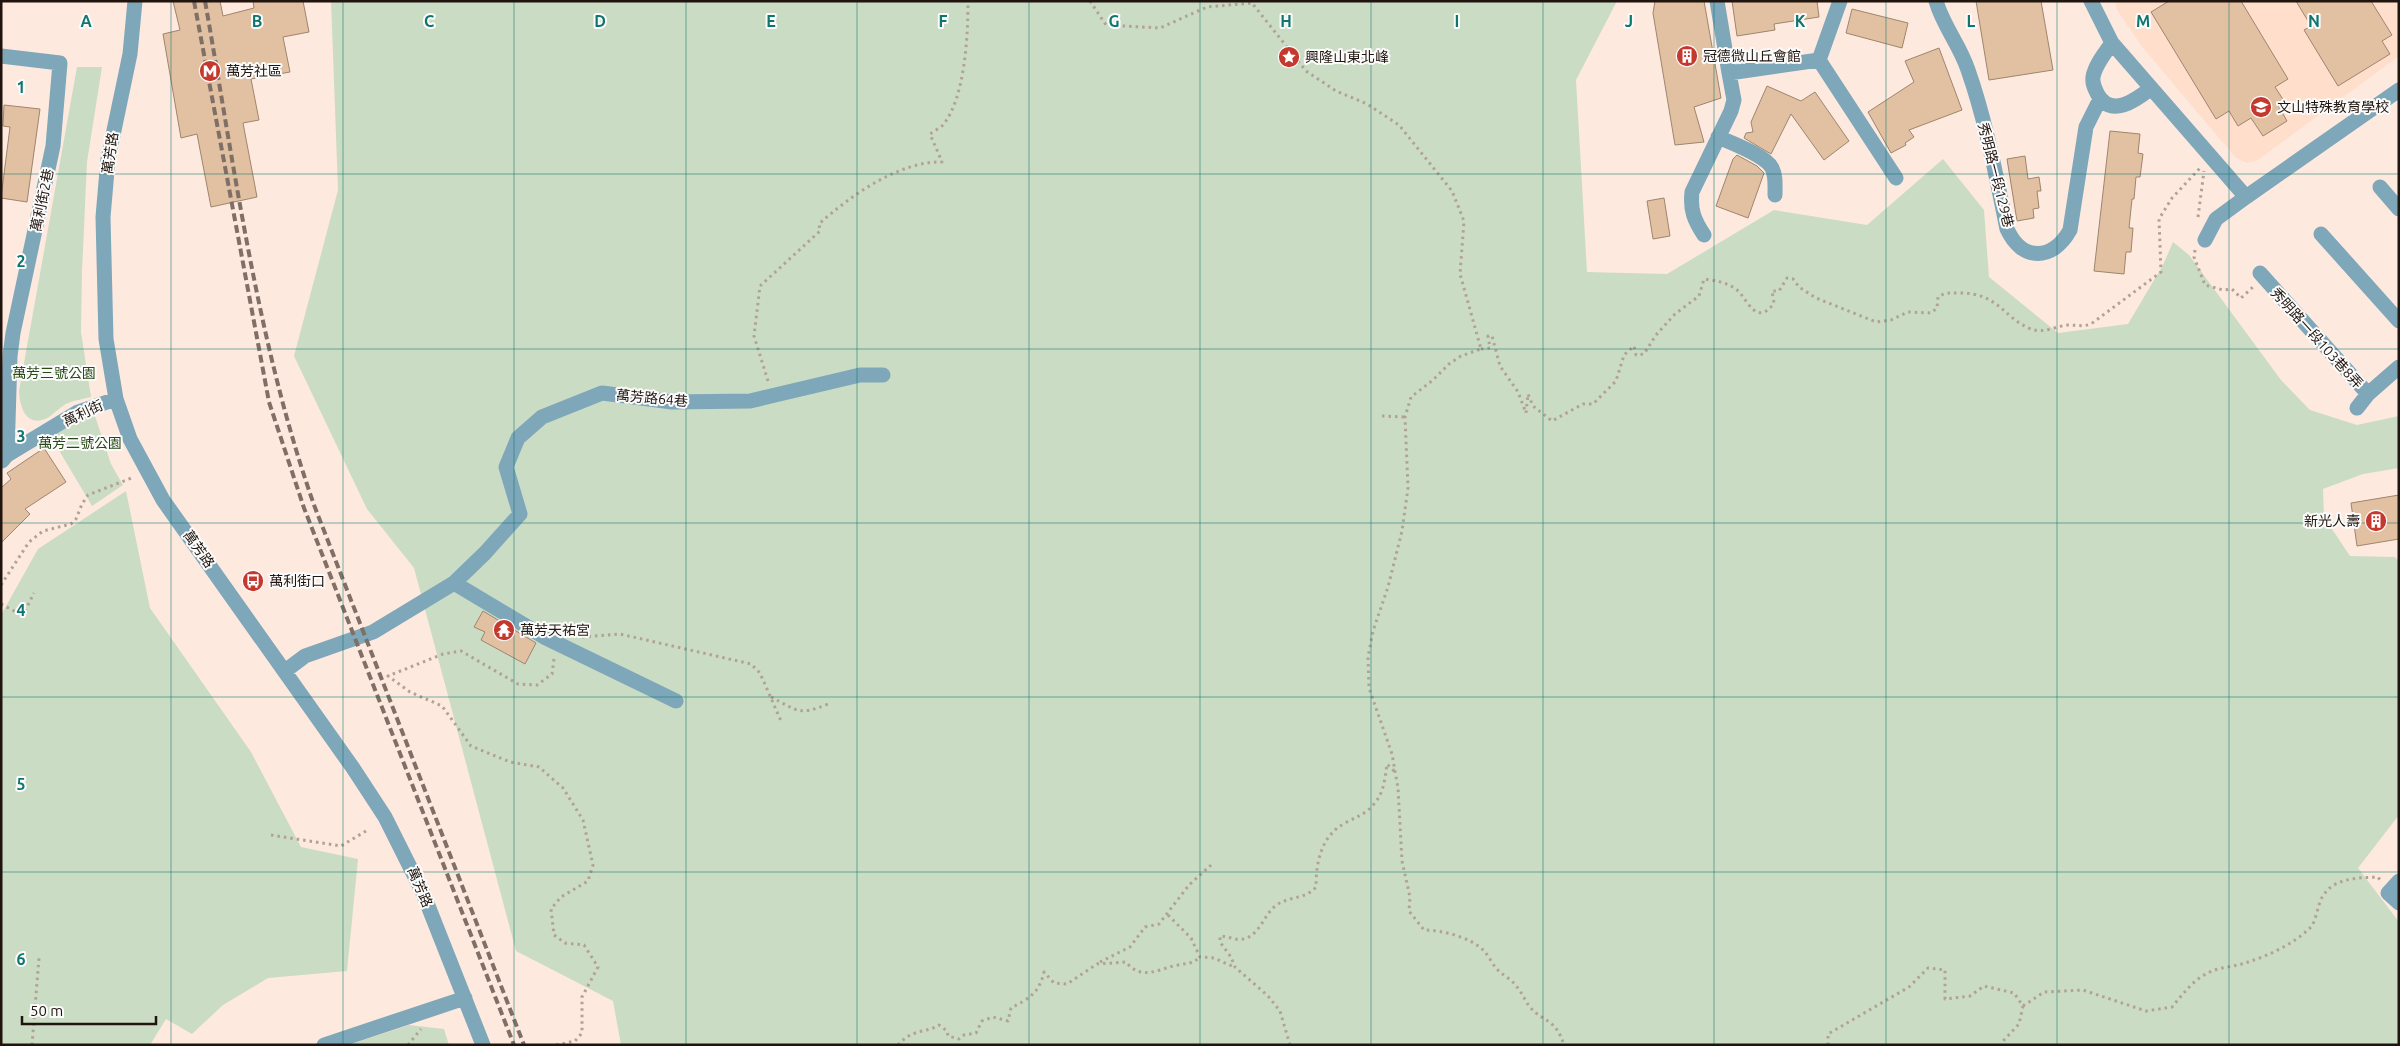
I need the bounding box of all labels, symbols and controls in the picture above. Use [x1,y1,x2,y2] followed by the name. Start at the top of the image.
[80,12,92,30] text: A
[252,12,262,30] text: B
[424,12,434,30] text: C
[594,12,606,30] text: D
[766,12,776,30] text: E
[939,12,948,30] text: F
[1108,12,1120,30] text: G
[1280,12,1292,30] text: H
[1455,12,1459,30] text: I
[1625,12,1633,30] text: J
[1795,12,1806,30] text: K
[1967,12,1976,30] text: L
[2136,12,2150,30] text: M
[2308,12,2320,30] text: N
[1675,44,1699,68] building icon: 冠德微山丘會館
[1277,45,1301,69] place icon: 興隆山東北峰
[1703,48,1801,64] place label: 冠德微山丘會館
[1305,49,1389,65] place label: 興隆山東北峰
[198,59,222,83] metro station icon: 萬芳社區
[226,63,282,79] place label: 萬芳社區
[16,78,26,96] text: 1
[2249,95,2273,119] school or university icon: 文山特殊教育學校
[2277,99,2389,115] place label: 文山特殊教育學校
[1975,121,2017,229] street label: 秀明路一段129巷
[99,131,121,175] street label: 萬芳路
[28,167,56,233] street label: 萬利街2巷
[16,252,26,270] text: 2
[2268,284,2366,392] street label: 秀明路一段103巷8弄
[12,365,96,381] park label: 萬芳三號公園
[616,387,688,409] street label: 萬芳路64巷
[61,397,105,429] street label: 萬利街
[16,427,26,445] text: 3
[38,435,122,451] park label: 萬芳二號公園
[2364,509,2388,533] building icon: 新光人壽
[2304,513,2360,529] place label: 新光人壽
[180,527,218,571] street label: 萬芳路
[241,569,265,593] bus stop icon: 萬利街口
[269,573,325,589] place label: 萬利街口
[16,601,26,619] text: 4
[492,618,516,642] temple icon: 萬芳天祐宮
[520,622,590,638] place label: 萬芳天祐宮
[16,775,26,793] text: 5
[404,865,436,909] street label: 萬芳路
[16,950,26,968] text: 6
[22,994,156,1026] scale bar
[30,1002,63,1019] text: 50 m

